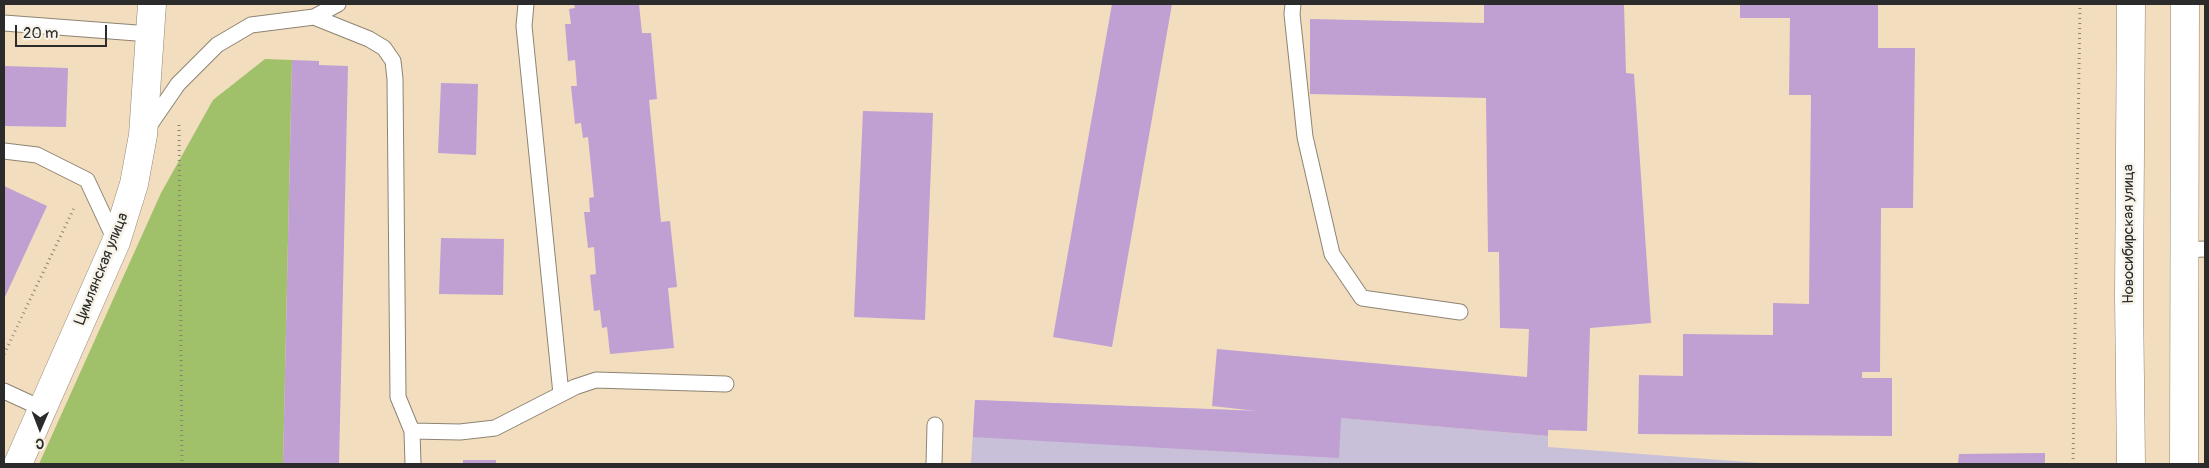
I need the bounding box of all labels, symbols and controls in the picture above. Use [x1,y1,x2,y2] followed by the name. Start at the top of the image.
[18,15,110,47] scale bar
[23,24,58,43] text: 20 m
[2120,164,2138,304] street label: Новосибирская улица
[71,210,133,328] street label: Цимлянская улица
[15,403,65,453] north arrow
[35,435,44,452] text: С

